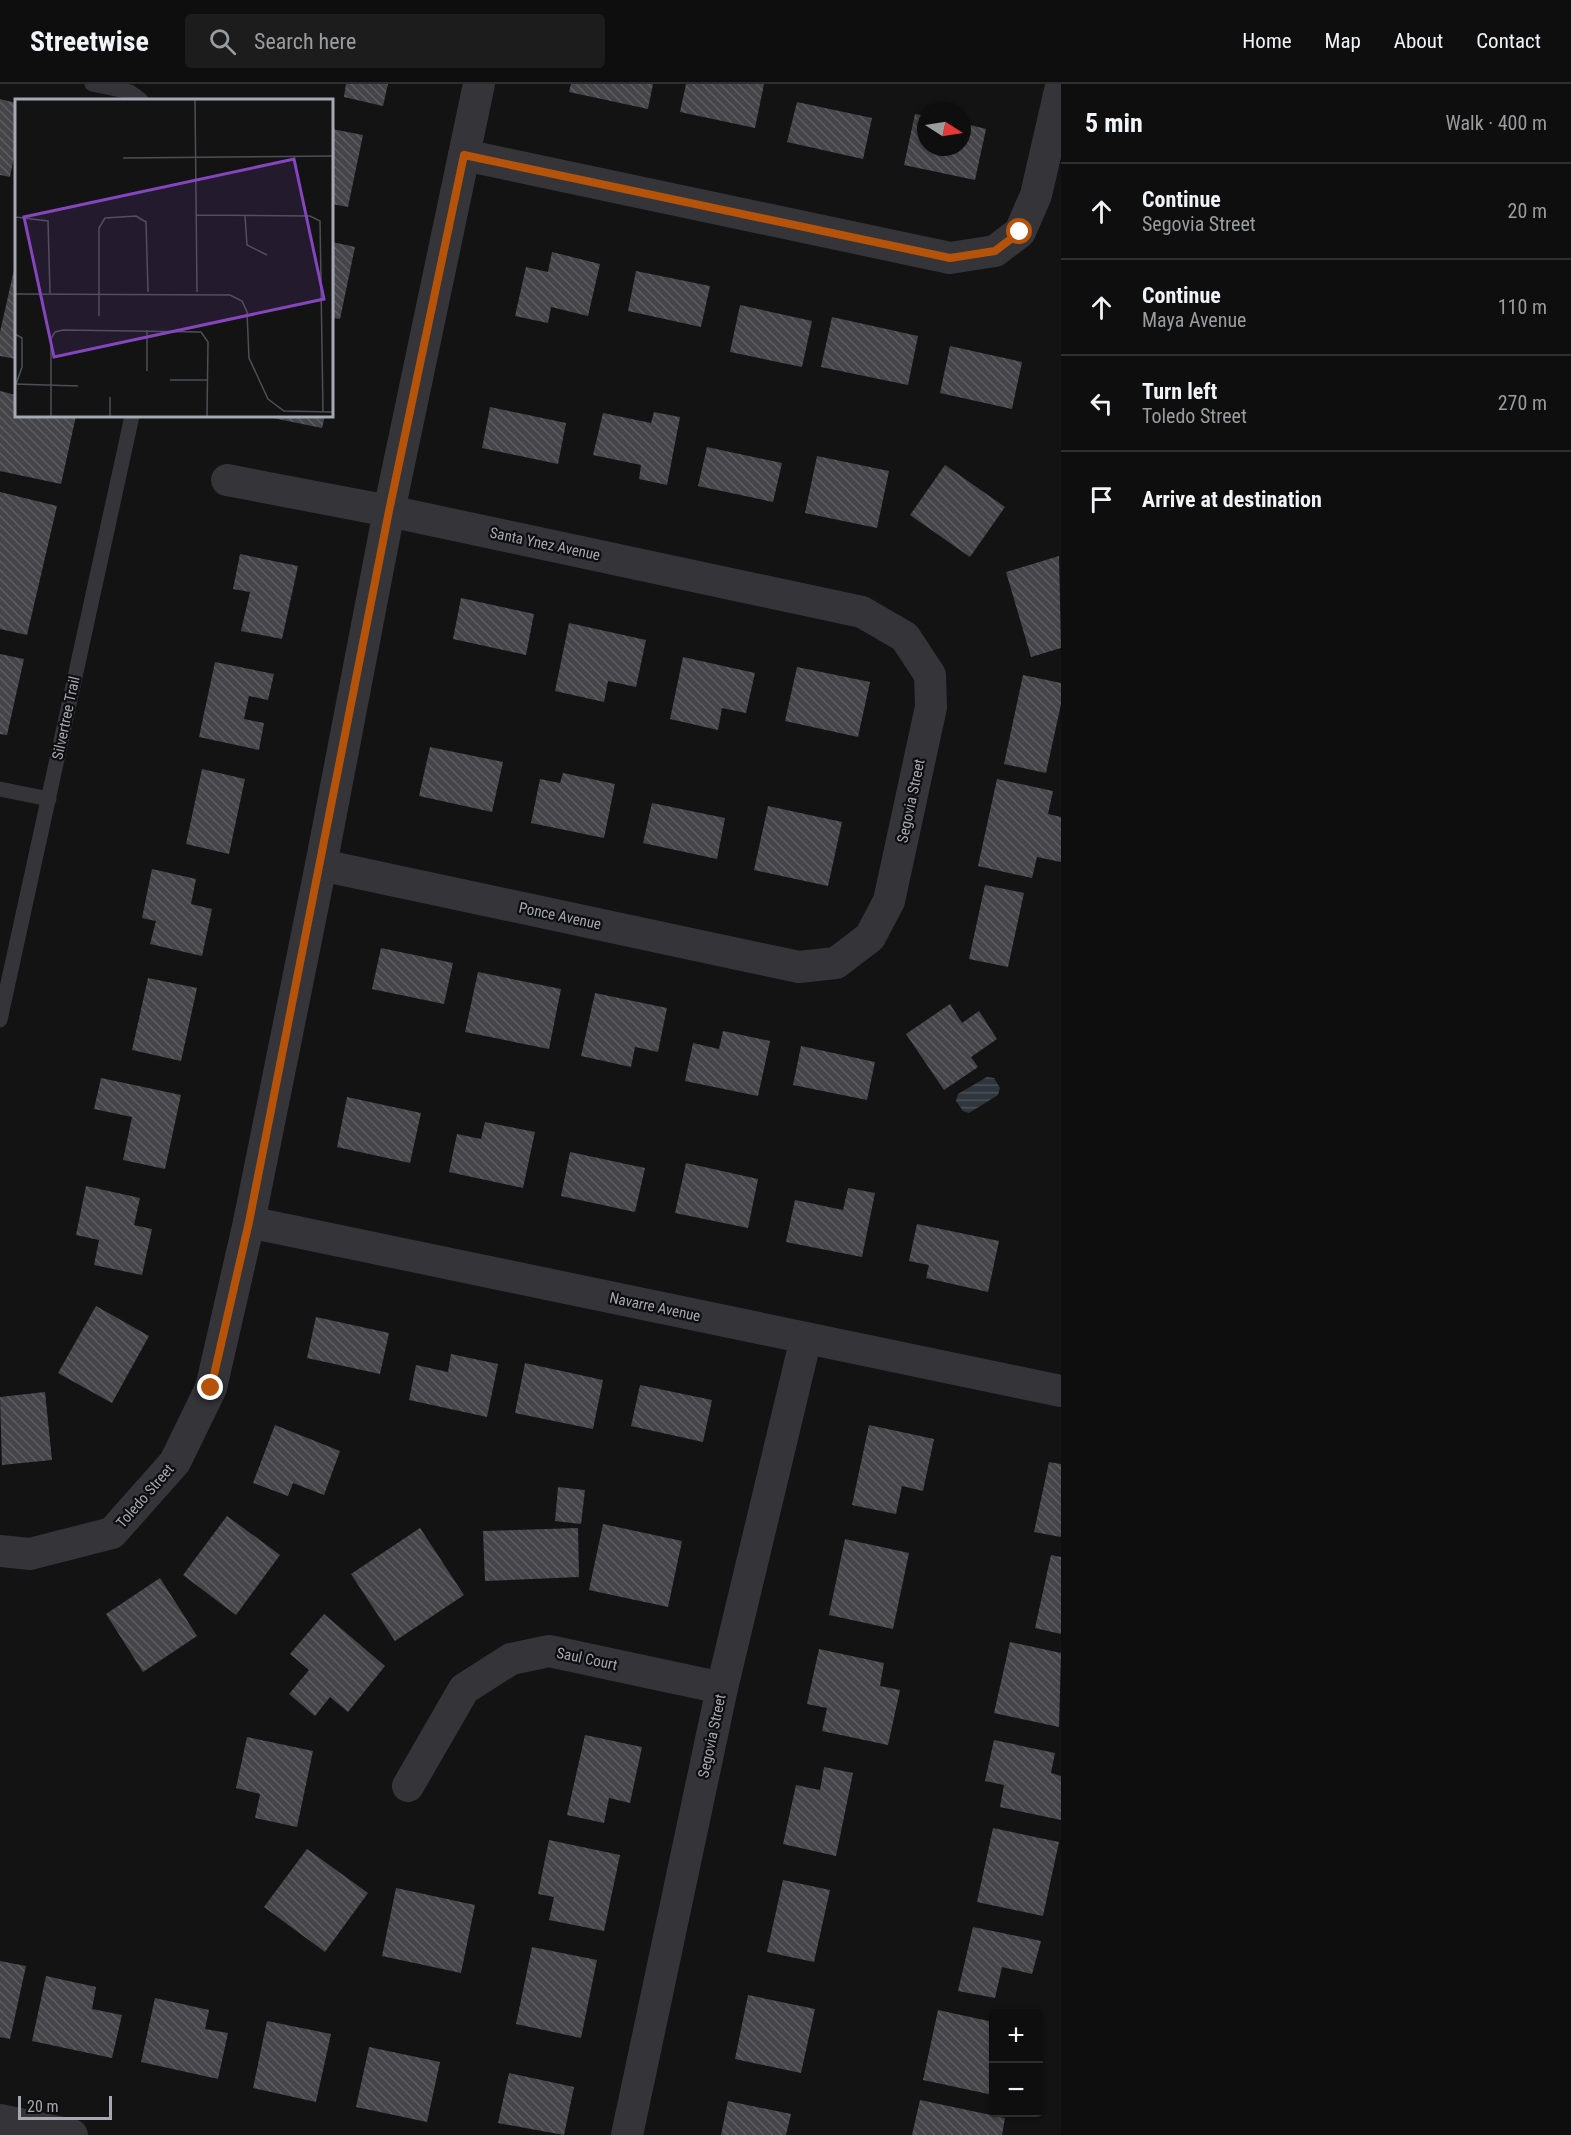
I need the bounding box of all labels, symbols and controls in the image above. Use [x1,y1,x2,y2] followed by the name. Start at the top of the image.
[185,14,605,68] search box
[30,25,149,58] text: Streetwise
[206,25,239,58] icon: search
[254,29,356,54] text: Search here
[1242,29,1292,53] text: Home
[1325,29,1361,53] text: Map
[1394,29,1443,53] text: About
[1476,29,1541,53] text: Contact
[15,99,333,417] inset map
[917,102,971,156] north arrow
[1085,108,1143,138] text: 5 min
[1446,111,1547,135] text: Walk · 400 m
[1142,187,1221,212] text: Continue
[1085,195,1118,228] icon: ahead
[1508,199,1547,223] text: 20 m
[1142,212,1256,236] text: Segovia Street
[1006,218,1032,244] route start
[1142,283,1221,308] text: Continue
[1085,291,1118,324] icon: ahead
[1498,295,1547,319] text: 110 m
[1142,308,1246,332] text: Maya Avenue
[1142,379,1217,404] text: Turn left
[1085,387,1118,420] icon: left
[1498,391,1547,415] text: 270 m
[1142,404,1247,428] text: Toledo Street
[1085,483,1118,516] icon: arrive
[1142,487,1322,512] text: Arrive at destination
[488,524,602,564] street label: Santa Ynez Avenue
[48,675,84,761] street label: Silvertree Trail
[893,757,929,845] street label: Segovia Street
[517,899,603,933] street label: Ponce Avenue
[608,1289,702,1325] street label: Navarre Avenue
[197,1374,223,1400] route end
[112,1460,178,1532] street label: Toledo Street
[555,1644,619,1674] street label: Saul Court
[694,1692,730,1780] street label: Segovia Street
[989,2009,1043,2117] map controls
[989,2009,1043,2063] button: +
[989,2063,1043,2117] button: −
[18,2093,112,2120] scale bar
[27,2097,59,2116] text: 20 m

